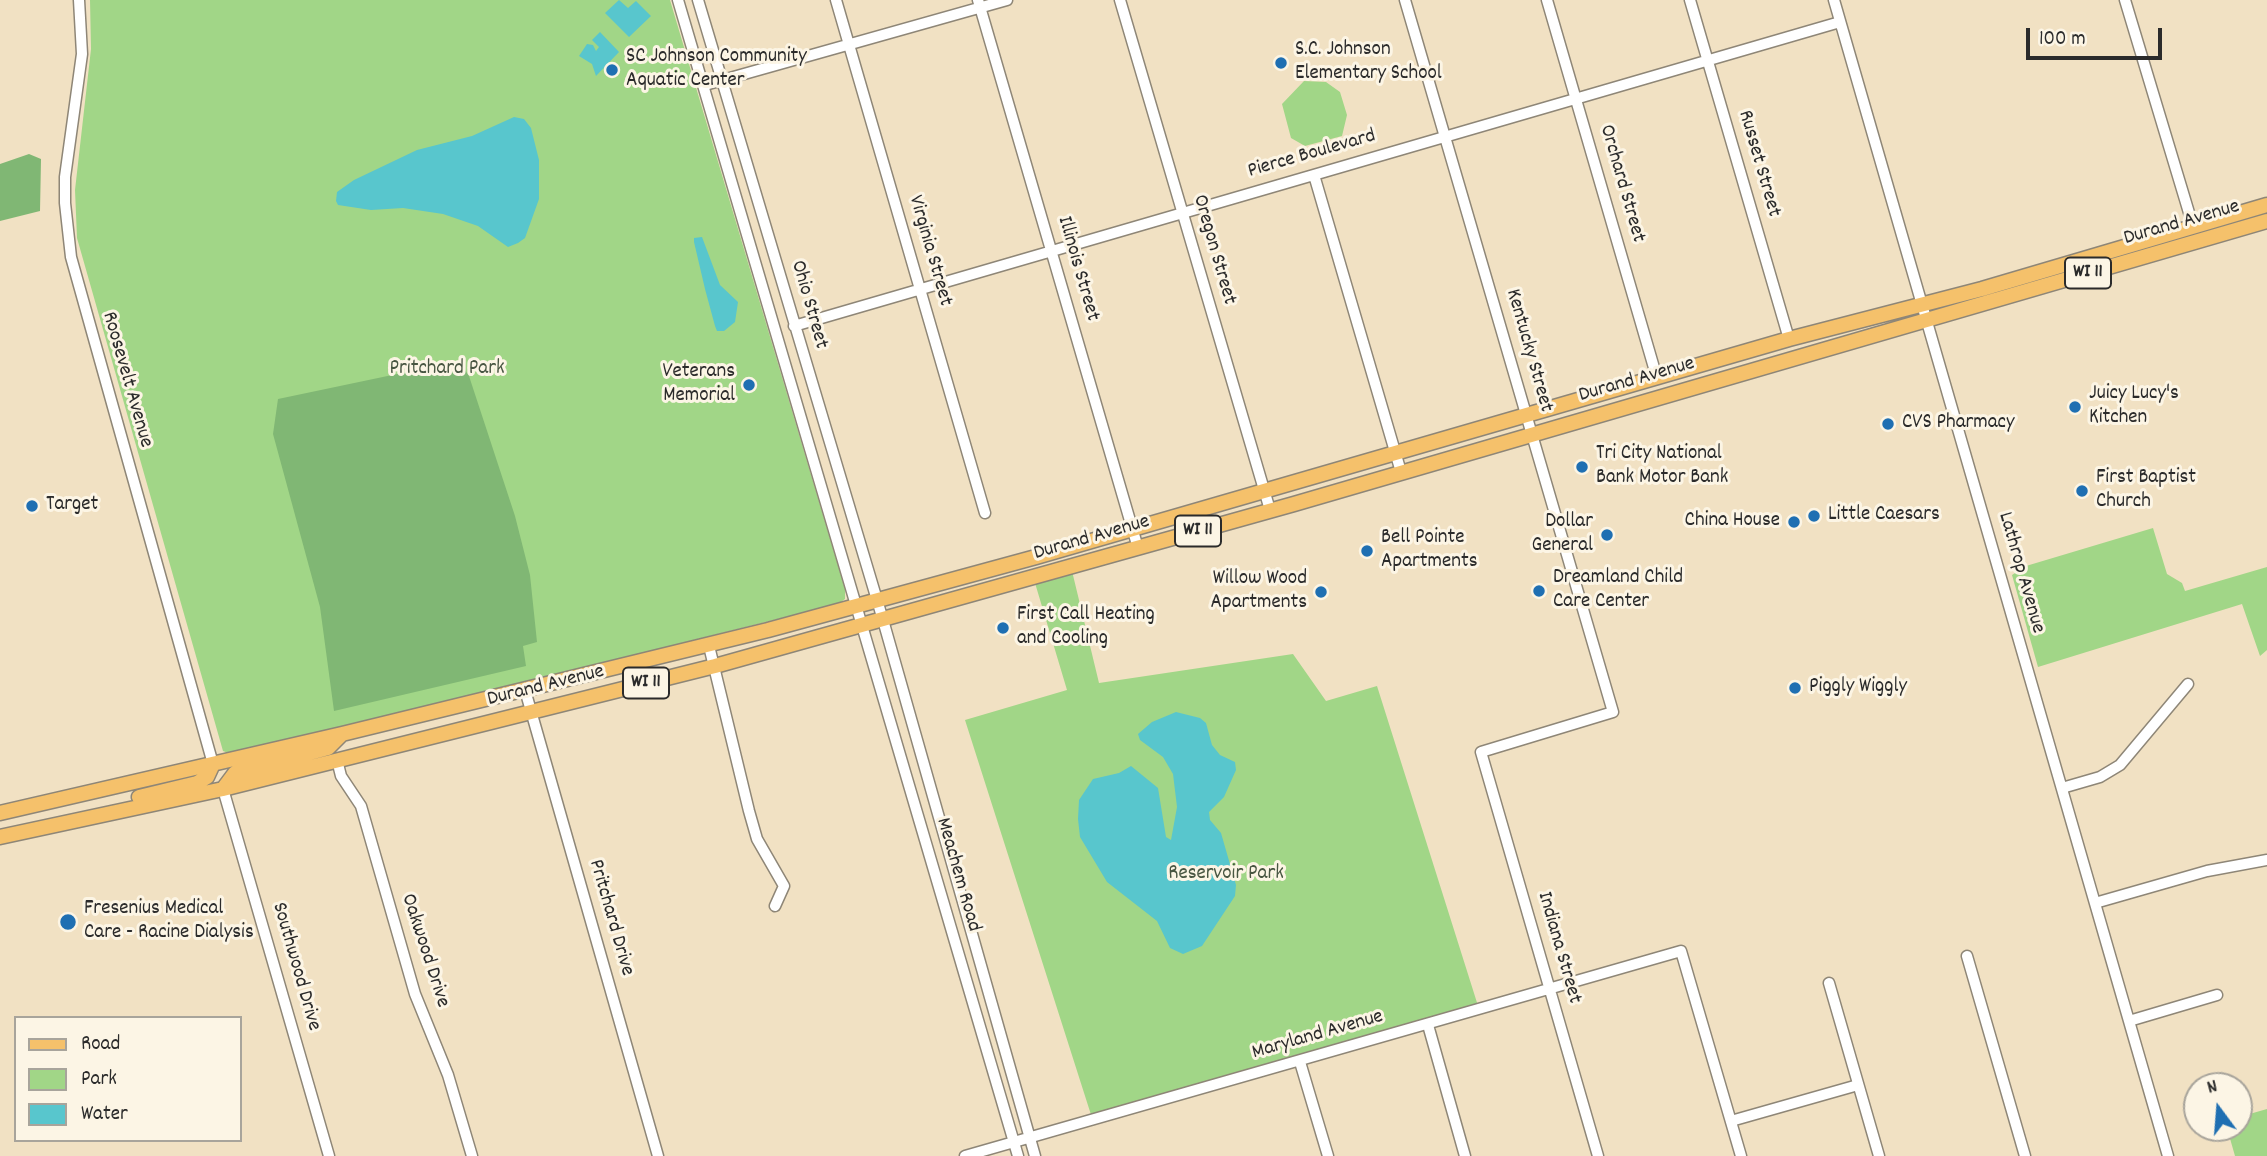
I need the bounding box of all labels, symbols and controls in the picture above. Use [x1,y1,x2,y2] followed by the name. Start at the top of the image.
[2029,14,2166,58] scale bar
[2039,25,2086,55] text: 100 m
[1295,38,1442,88] place label: S.C. Johnson Elementary School
[626,45,807,95] place label: SC Johnson Community Aquatic Center
[1273,55,1289,71] marker: S.C. Johnson Elementary School
[604,62,620,78] marker: SC Johnson Community Aquatic Center
[1731,108,1785,220] street label: Russet Street
[1592,122,1650,246] street label: Orchard Street
[1245,125,1379,185] street label: Pierce Boulevard
[1185,192,1241,308] street label: Oregon Street
[901,193,957,309] street label: Virginia Street
[2121,195,2243,253] street label: Durand Avenue
[1050,214,1104,324] street label: Illinois Street
[783,258,833,352] street label: Ohio Street
[2065,258,2111,288] road number: WI 11
[1498,287,1558,415] street label: Kentucky Street
[95,309,157,451] street label: Roosevelt Avenue
[1576,352,1698,410] street label: Durand Avenue
[389,357,505,383] park label: Pritchard Park
[662,360,735,410] place label: Veterans Memorial
[741,377,757,393] marker: Veterans Memorial
[2089,382,2179,432] place label: Juicy Lucy's Kitchen
[2067,399,2083,415] marker: Juicy Lucy's Kitchen
[1902,411,2015,437] place label: CVS Pharmacy
[1880,416,1896,432] marker: CVS Pharmacy
[1596,442,1728,492] place label: Tri City National Bank Motor Bank
[1574,459,1590,475] marker: Tri City National Bank Motor Bank
[2096,466,2196,516] place label: First Baptist Church
[2074,483,2090,499] marker: First Baptist Church
[46,493,98,519] place label: Target
[24,498,40,514] marker: Target
[1828,503,1940,529] place label: Little Caesars
[1806,508,1822,524] marker: Little Caesars
[1685,509,1780,535] place label: China House
[1031,510,1153,568] street label: Durand Avenue
[1532,510,1593,560] place label: Dollar General
[1991,510,2049,636] street label: Lathrop Avenue
[1786,514,1802,530] marker: China House
[1175,516,1221,546] road number: WI 11
[1381,526,1477,576] place label: Bell Pointe Apartments
[1599,527,1615,543] marker: Dollar General
[1359,543,1375,559] marker: Bell Pointe Apartments
[1553,566,1683,616] place label: Dreamland Child Care Center
[1211,567,1307,617] place label: Willow Wood Apartments
[1531,583,1547,599] marker: Dreamland Child Care Center
[1313,584,1329,600] marker: Willow Wood Apartments
[1017,603,1155,653] place label: First Call Heating and Cooling
[995,620,1011,636] marker: First Call Heating and Cooling
[485,660,607,714] street label: Durand Avenue
[623,668,669,698] road number: WI 11
[1809,675,1907,701] place label: Piggly Wiggly
[1787,680,1803,696] marker: Piggly Wiggly
[929,815,985,935] street label: Meachem Road
[581,857,639,979] street label: Pritchard Drive
[1168,862,1284,888] park label: Reservoir Park
[1530,889,1586,1007] street label: Indiana Street
[394,891,454,1011] street label: Oakwood Drive
[84,897,254,947] place label: Fresenius Medical Care - Racine Dialysis
[265,900,325,1034] street label: Southwood Drive
[58,912,78,932] marker: Fresenius Medical Care - Racine Dialysis
[1250,1005,1386,1067] street label: Maryland Avenue
[14,1016,242,1142] legend
[81,1030,120,1060] text: Road
[81,1065,117,1095] text: Park
[2183,1072,2253,1142] north arrow
[2204,1074,2221,1103] text: N
[81,1100,128,1130] text: Water

